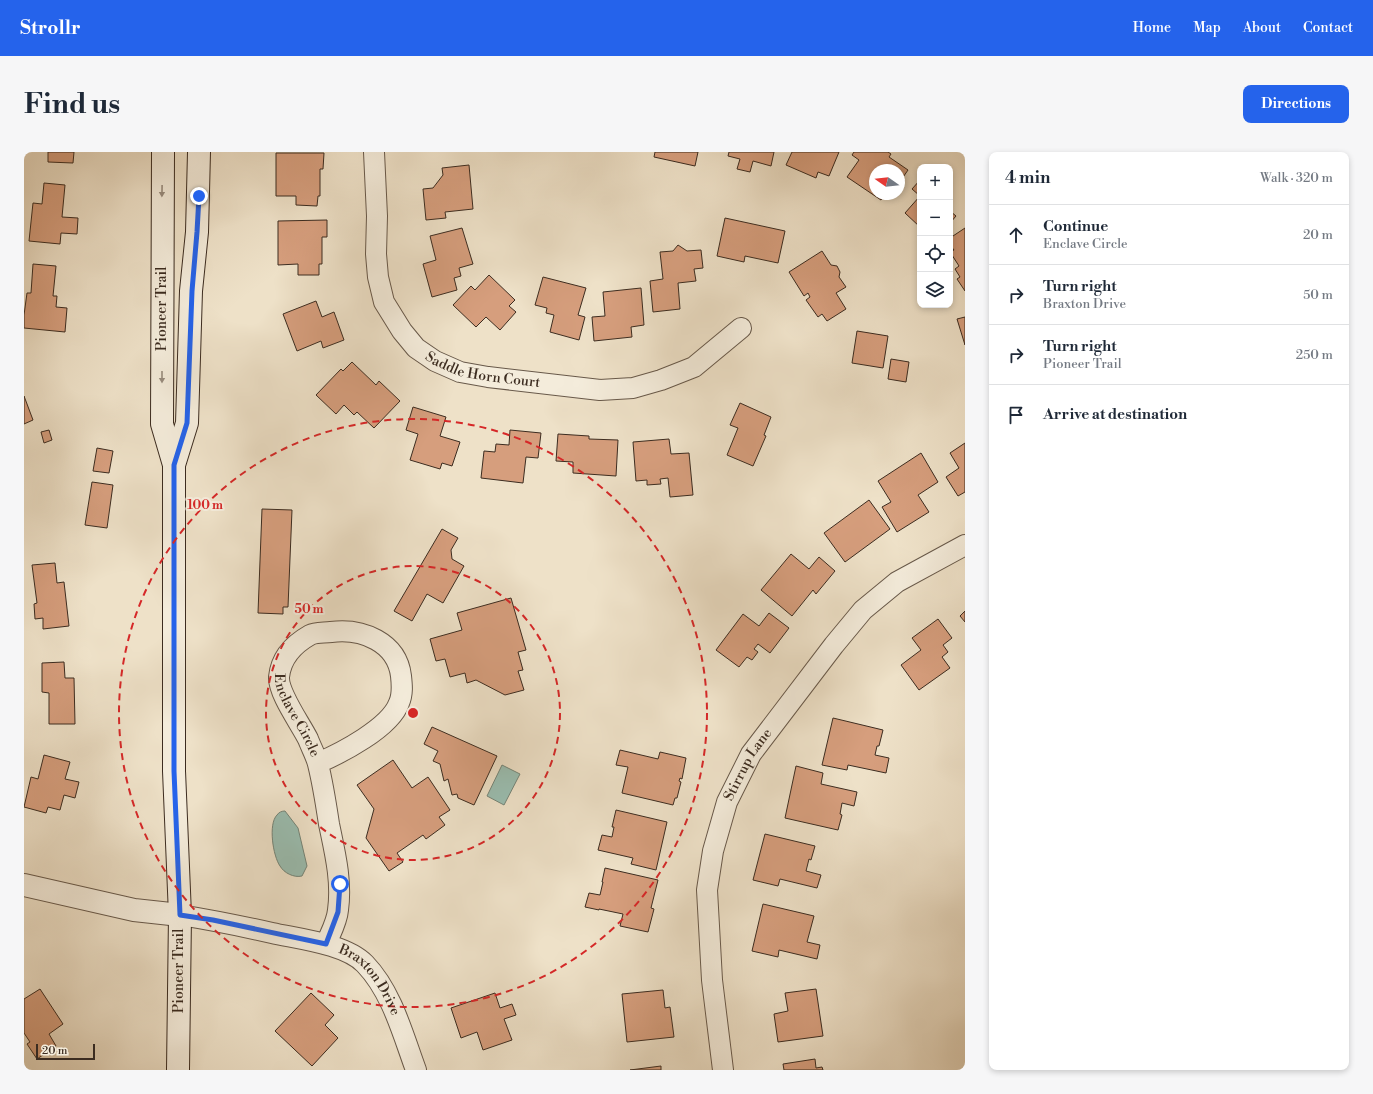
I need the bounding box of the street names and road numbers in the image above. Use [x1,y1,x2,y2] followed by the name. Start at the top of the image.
[153,267,171,351] street label: Pioneer Trail
[421,348,541,392] street label: Saddle Horn Court
[270,673,324,760] street label: Enclave Circle
[720,725,776,804] street label: Stirrup Lane
[170,929,188,1013] street label: Pioneer Trail
[335,940,404,1018] street label: Braxton Drive

